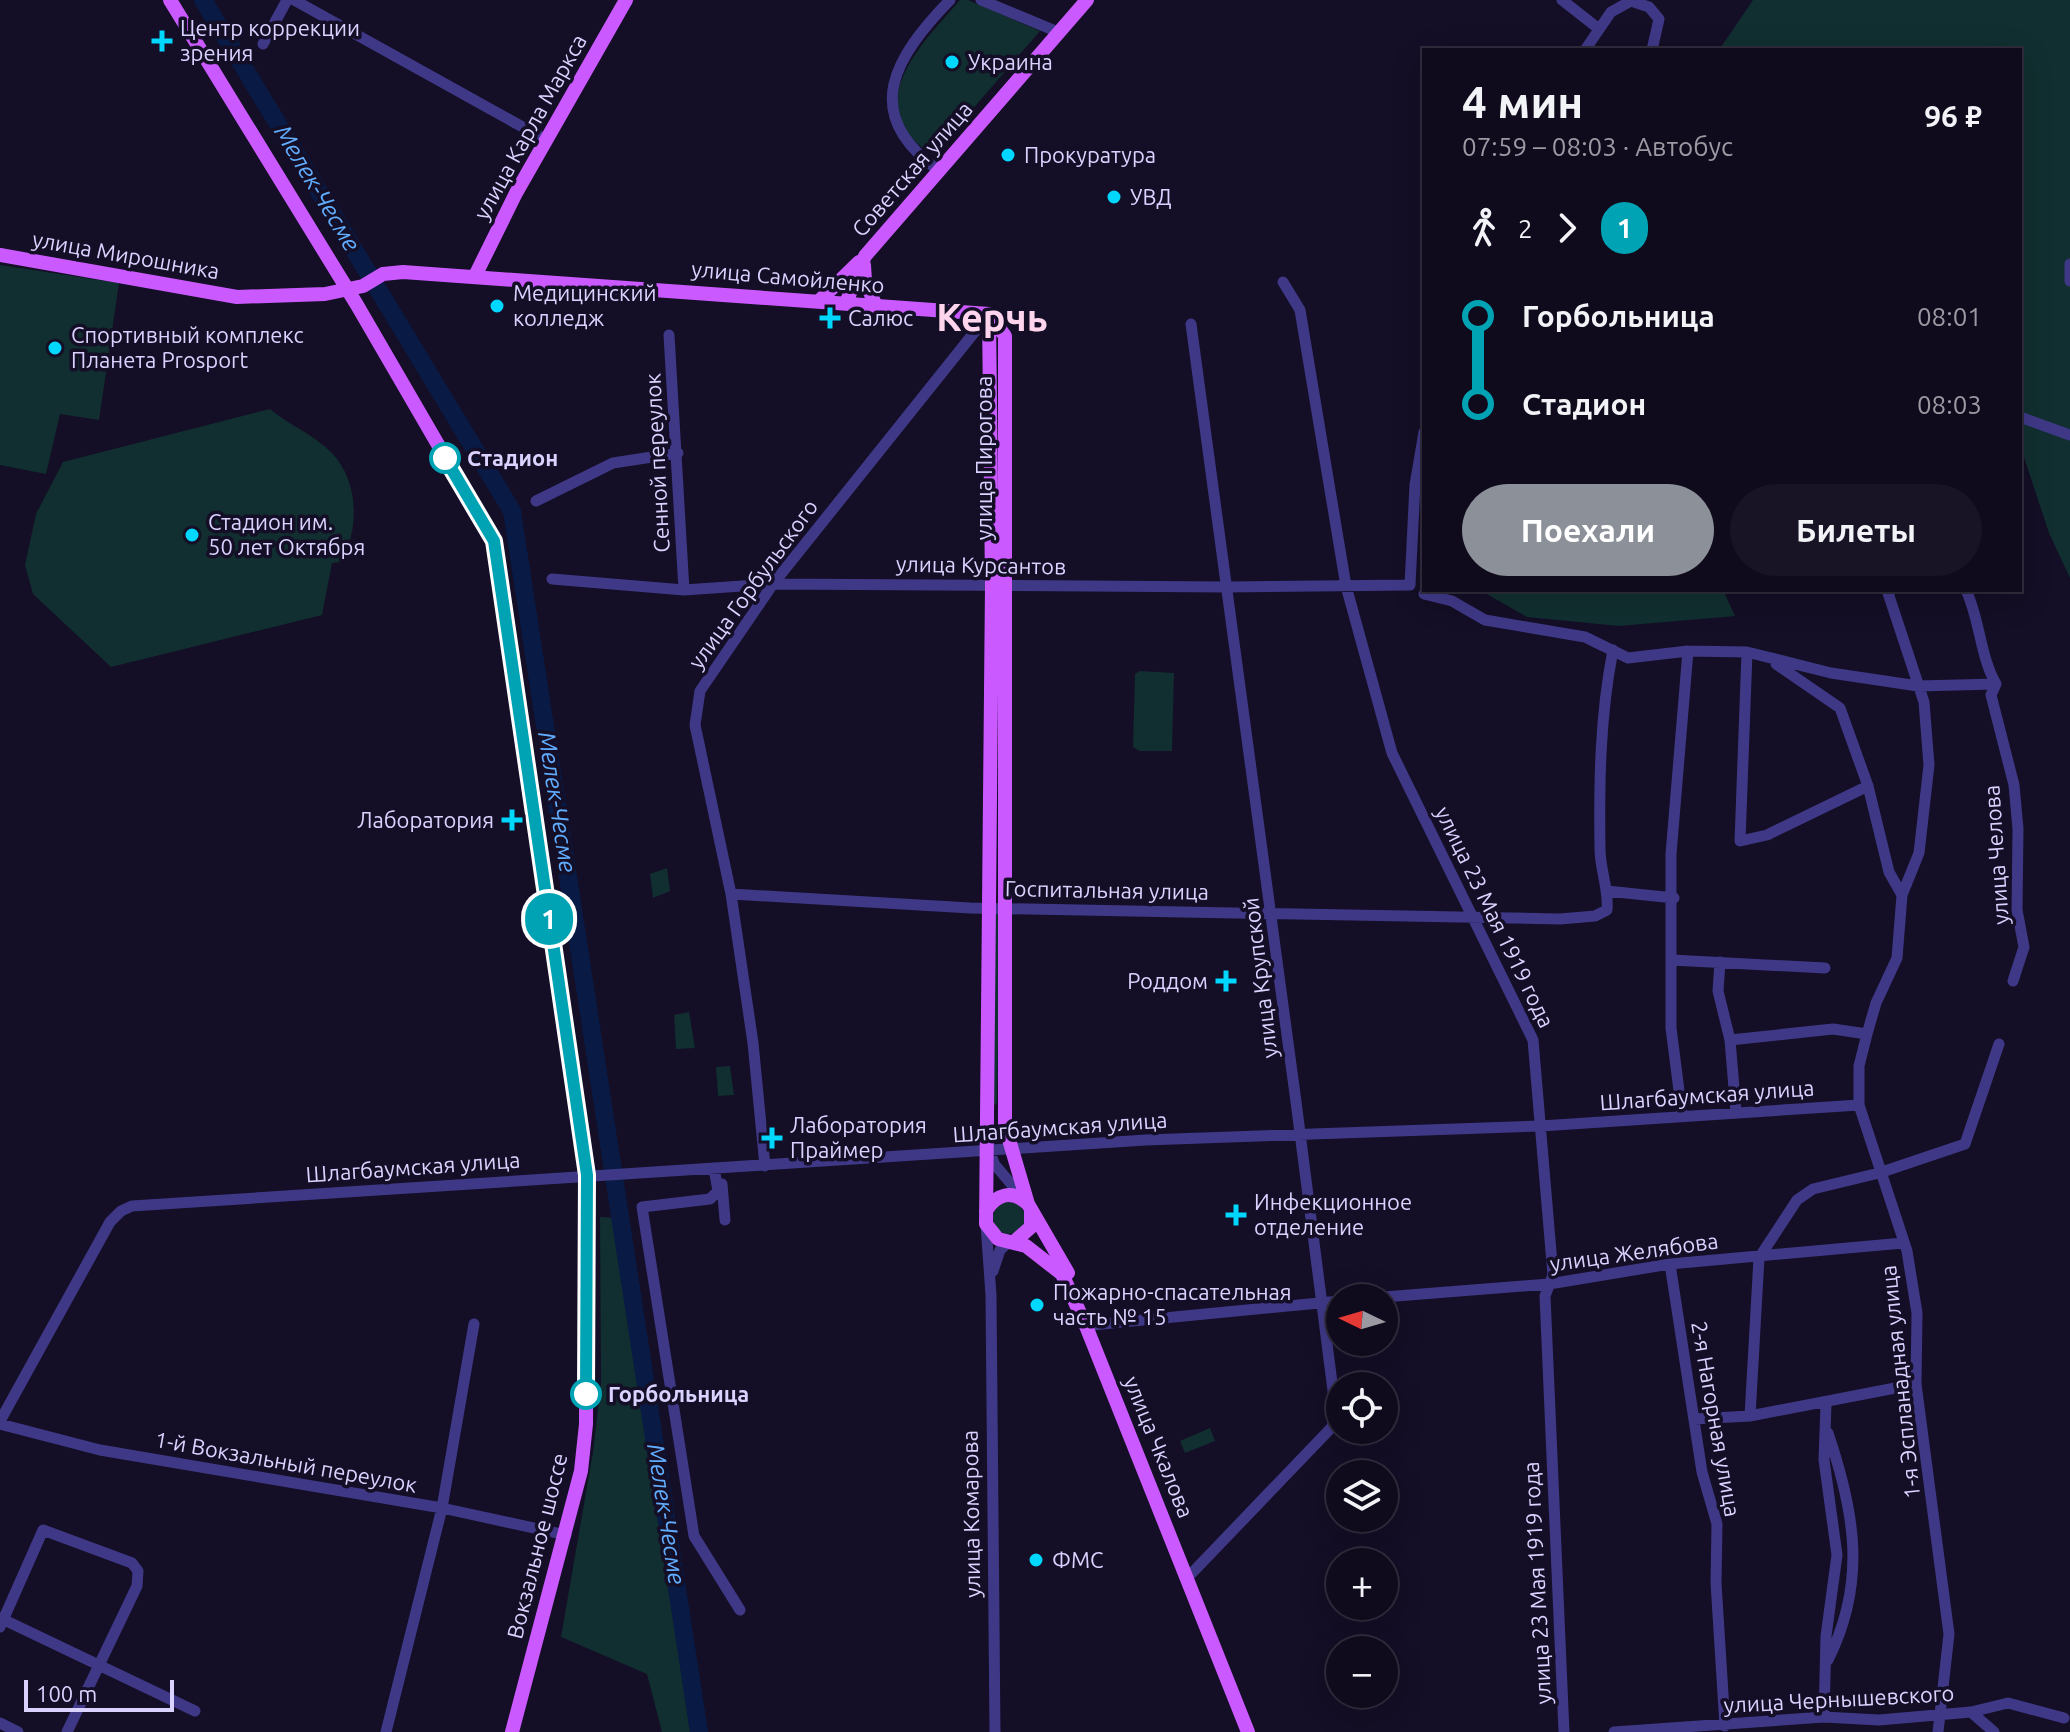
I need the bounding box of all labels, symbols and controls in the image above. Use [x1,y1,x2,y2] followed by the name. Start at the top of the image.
[180,15,360,65] place label: Центр коррекции зрения
[151,30,173,52] marker: Центр коррекции зрения
[468,30,591,224] street label: улица Карла Маркса
[968,49,1053,74] place label: Украина
[943,53,961,71] marker: Украина
[1462,77,1583,126] text: 4 мин
[846,96,977,241] street label: Советская улица
[1924,99,1982,133] text: 96 ₽
[269,120,366,256] water label: Мелек-Чесме
[1462,132,1733,161] text: 07:59 – 08:03 · Автобус
[1024,142,1156,167] place label: Прокуратура
[999,146,1017,164] marker: Прокуратура
[1130,184,1172,209] place label: УВД
[1105,188,1123,206] marker: УВД
[1462,206,1506,250] icon: walk
[1545,206,1589,250] icon: forward
[1617,212,1632,243] text: 1
[1518,214,1533,243] text: 2
[31,226,222,283] street label: улица Мирошника
[691,256,886,297] street label: улица Самойленко
[513,280,656,330] place label: Медицинский колледж
[936,296,1048,338] district label: Керчь
[488,297,506,315] marker: Медицинский колледж
[1522,299,1715,333] text: Горбольница
[1917,302,1982,331] text: 08:01
[848,305,913,330] place label: Салюс
[819,307,841,329] marker: Салюс
[71,322,304,372] place label: Спортивный комплекс Планета Prosport
[46,339,64,357] marker: Спортивный комплекс Планета Prosport
[639,373,674,553] street label: Сенной переулок
[971,376,996,540] street label: улица Пирогова
[1522,387,1646,421] text: Стадион
[1917,390,1982,419] text: 08:03
[430,443,460,473] marker: Стадион
[467,445,558,470] place label: Стадион
[1462,484,1714,576] button: Поехали
[1730,484,1982,576] button: Билеты
[683,494,822,673] street label: улица Горбульского
[208,509,365,559] place label: Стадион им. 50 лет Октября
[183,526,201,544] marker: Стадион им. 50 лет Октября
[896,551,1066,578] street label: улица Курсантов
[533,730,582,874] water label: Мелек-Чесме
[1978,784,2013,926] street label: улица Челова
[1431,802,1560,1031] street label: улица 23 Мая 1919 года
[357,807,494,832] place label: Лаборатория
[501,809,523,831] marker: Лаборатория
[1005,875,1209,904] street label: Госпитальная улица
[523,893,575,945] line badge: 1
[1237,896,1282,1060] street label: улица Крупской
[541,903,557,934] text: 1
[1127,968,1208,993] place label: Роддом
[1215,970,1237,992] marker: Роддом
[1599,1075,1815,1114] street label: Шлагбаумская улица
[952,1107,1168,1146] street label: Шлагбаумская улица
[790,1112,927,1162] place label: Лаборатория Праймер
[761,1127,783,1149] marker: Лаборатория Праймер
[305,1147,521,1186] street label: Шлагбаумская улица
[1254,1189,1412,1239] place label: Инфекционное отделение
[1225,1204,1247,1226] marker: Инфекционное отделение
[1548,1227,1720,1276] street label: улица Желябова
[1875,1264,1924,1500] street label: 1-я Эспланадная улица
[1053,1279,1292,1329] place label: Пожарно-спасательная часть № 15
[1326,1284,1398,1356] north arrow
[1326,1284,1398,1708] map controls
[1028,1296,1046,1314] marker: Пожарно-спасательная часть № 15
[1687,1319,1746,1519] street label: 2-я Нагорная улица
[1120,1372,1199,1521] street label: улица Чкалова
[1326,1372,1398,1444] button: locate
[571,1379,601,1409] marker: Горбольница
[608,1381,749,1406] place label: Горбольница
[153,1426,419,1497] street label: 1-й Вокзальный переулок
[957,1430,984,1598] street label: улица Комарова
[642,1442,691,1586] water label: Мелек-Чесме
[501,1450,572,1641] street label: Вокзальное шоссе
[1326,1460,1398,1532] button: layers
[1518,1461,1555,1705] street label: улица 23 Мая 1919 года
[1052,1547,1104,1572] place label: ФМС
[1326,1548,1398,1620] button: +
[1027,1551,1045,1569] marker: ФМС
[1326,1636,1398,1708] button: −
[24,1676,174,1712] scale bar
[1723,1680,1955,1717] street label: улица Чернышевского
[36,1681,97,1706] text: 100 m

